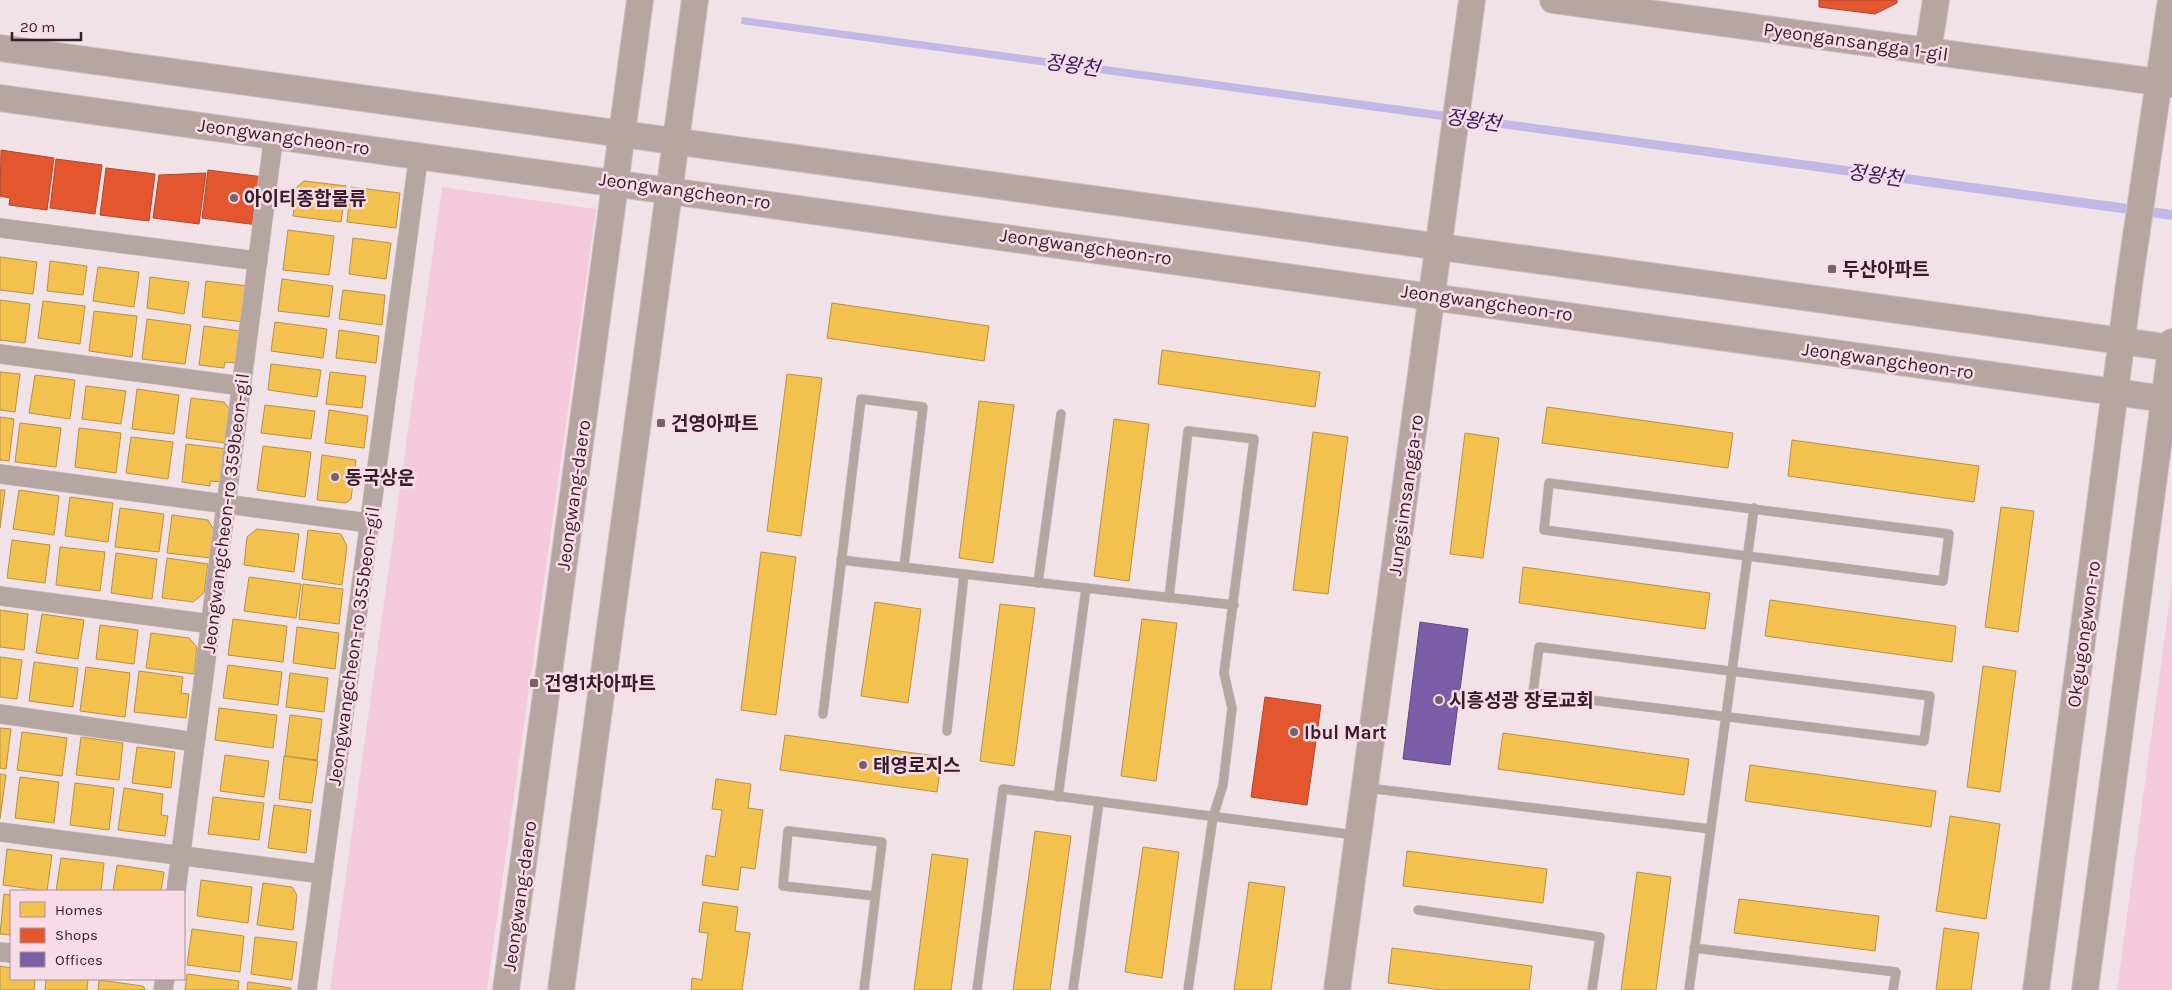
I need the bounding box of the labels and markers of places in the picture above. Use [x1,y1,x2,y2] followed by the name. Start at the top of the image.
[244,188,366,210] place label: 아이티종합물류
[228,192,240,204] marker: 아이티종합물류
[1842,259,1929,281] place label: 두산아파트
[1826,263,1838,275] marker: 두산아파트
[671,413,758,435] place label: 건영아파트
[655,417,667,429] marker: 건영아파트
[345,467,415,489] place label: 동국상운
[329,471,341,483] marker: 동국상운
[544,673,656,695] place label: 건영1차아파트
[528,677,540,689] marker: 건영1차아파트
[1449,690,1594,712] place label: 시흥성광 장로교회
[1433,694,1445,706] marker: 시흥성광 장로교회
[1304,722,1387,744] place label: Ibul Mart
[1288,726,1300,738] marker: Ibul Mart
[873,755,960,777] place label: 태영로지스
[857,759,869,771] marker: 태영로지스

